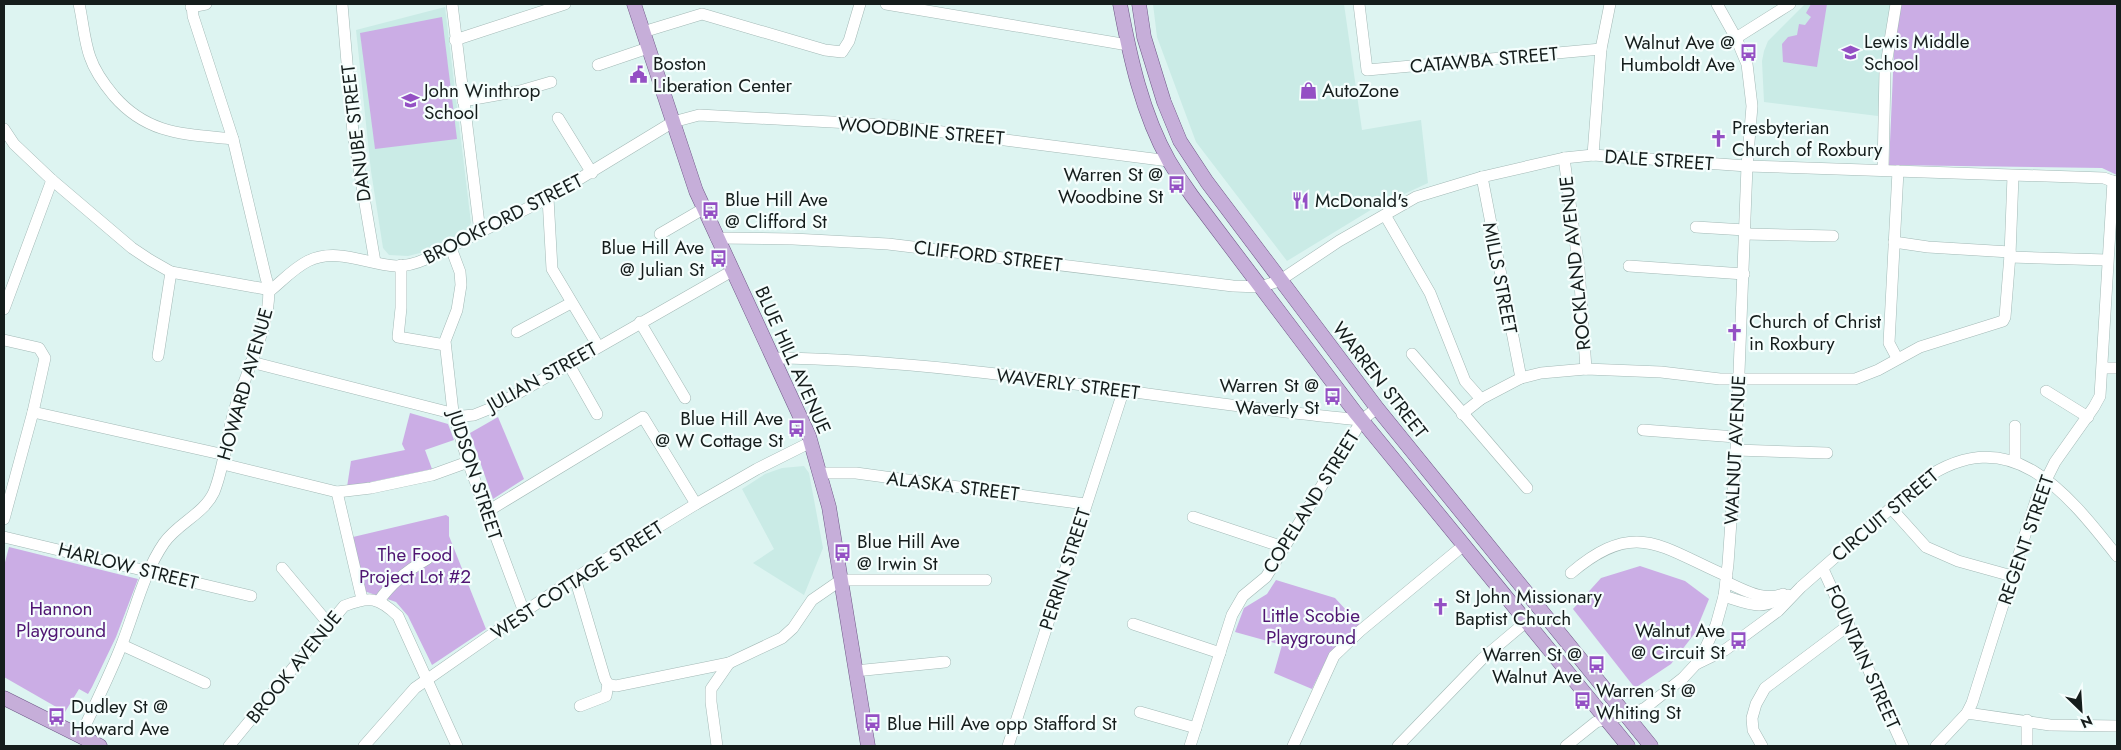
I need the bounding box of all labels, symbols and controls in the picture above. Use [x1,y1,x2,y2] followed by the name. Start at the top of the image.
[1864,28,1970,77] place label: Lewis Middle School
[1621,29,1735,78] place label: Walnut Ave @ Humboldt Ave
[1409,40,1559,80] street label: CATAWBA STREET
[1840,42,1860,62] school or university icon: Lewis Middle School
[1739,43,1759,63] bus stop icon: Walnut Ave @ Humboldt Ave
[653,50,792,99] place label: Boston Liberation Center
[334,63,378,203] street label: DANUBE STREET
[629,64,649,84] public building icon: Boston Liberation Center
[421,77,540,126] place label: John Winthrop School
[1322,77,1399,104] place label: AutoZone
[1298,80,1318,100] shop icon: AutoZone
[400,91,420,111] school or university icon: John Winthrop School
[837,110,1006,152] street label: WOODBINE STREET
[1732,114,1883,163] place label: Presbyterian Church of Roxbury
[1708,128,1728,148] church icon: Presbyterian Church of Roxbury
[1604,143,1715,177] street label: DALE STREET
[1058,161,1163,210] place label: Warren St @ Woodbine St
[419,167,587,271] street label: BROOKFORD STREET
[1167,175,1187,195] bus stop icon: Warren St @ Woodbine St
[1552,175,1598,351] street label: ROCKLAND AVENUE
[725,186,828,235] place label: Blue Hill Ave @ Clifford St
[1315,187,1409,214] place label: McDonald's
[1291,190,1311,210] restaurant icon: McDonald's
[701,200,721,220] bus stop icon: Blue Hill Ave @ Clifford St
[1476,220,1524,336] street label: MILLS STREET
[601,234,704,283] place label: Blue Hill Ave @ Julian St
[912,234,1064,279] street label: CLIFFORD STREET
[708,248,728,268] bus stop icon: Blue Hill Ave @ Julian St
[748,282,838,438] street label: BLUE HILL AVENUE
[210,305,280,463] street label: HOWARD AVENUE
[1749,308,1882,357] place label: Church of Christ in Roxbury
[1326,316,1434,444] street label: WARREN STREET
[1725,322,1745,342] church icon: Church of Christ in Roxbury
[479,335,602,420] street label: JULIAN STREET
[995,362,1141,406] street label: WAVERLY STREET
[1219,372,1319,421] place label: Warren St @ Waverly St
[1718,374,1752,526] street label: WALNUT AVENUE
[1323,386,1343,406] bus stop icon: Warren St @ Waverly St
[440,404,509,543] street label: JUDSON STREET
[655,405,783,454] place label: Blue Hill Ave @ W Cottage St
[787,419,807,439] bus stop icon: Blue Hill Ave @ W Cottage St
[1256,425,1366,578] street label: COPELAND STREET
[1826,462,1944,568] street label: CIRCUIT STREET
[885,464,1021,508] street label: ALASKA STREET
[1991,472,2061,608] street label: REGENT STREET
[1033,504,1097,633] street label: PERRIN STREET
[486,514,669,646] street label: WEST COTTAGE STREET
[857,528,960,577] place label: Blue Hill Ave @ Irwin St
[55,536,201,596] street label: HARLOW STREET
[359,541,471,590] park label: The Food Project Lot #2
[833,542,853,562] bus stop icon: Blue Hill Ave @ Irwin St
[1819,581,1907,734] street label: FOUNTAIN STREET
[1455,583,1602,632] place label: St John Missionary Baptist Church
[16,595,106,644] park label: Hannon Playground
[1431,597,1451,617] church icon: St John Missionary Baptist Church
[1262,602,1360,651] park label: Little Scobie Playground
[240,605,348,729] street label: BROOK AVENUE
[1631,617,1725,666] place label: Walnut Ave @ Circuit St
[1729,631,1749,651] bus stop icon: Walnut Ave @ Circuit St
[1482,641,1582,690] place label: Warren St @ Walnut Ave
[1586,655,1606,675] bus stop icon: Warren St @ Walnut Ave
[1596,677,1696,726] place label: Warren St @ Whiting St
[2056,685,2106,735] north arrow
[1572,691,1592,711] bus stop icon: Warren St @ Whiting St
[71,693,169,742] place label: Dudley St @ Howard Ave
[47,707,67,727] bus stop icon: Dudley St @ Howard Ave
[887,710,1117,737] place label: Blue Hill Ave opp Stafford St
[2077,710,2096,733] text: N
[863,713,883,733] bus stop icon: Blue Hill Ave opp Stafford St

